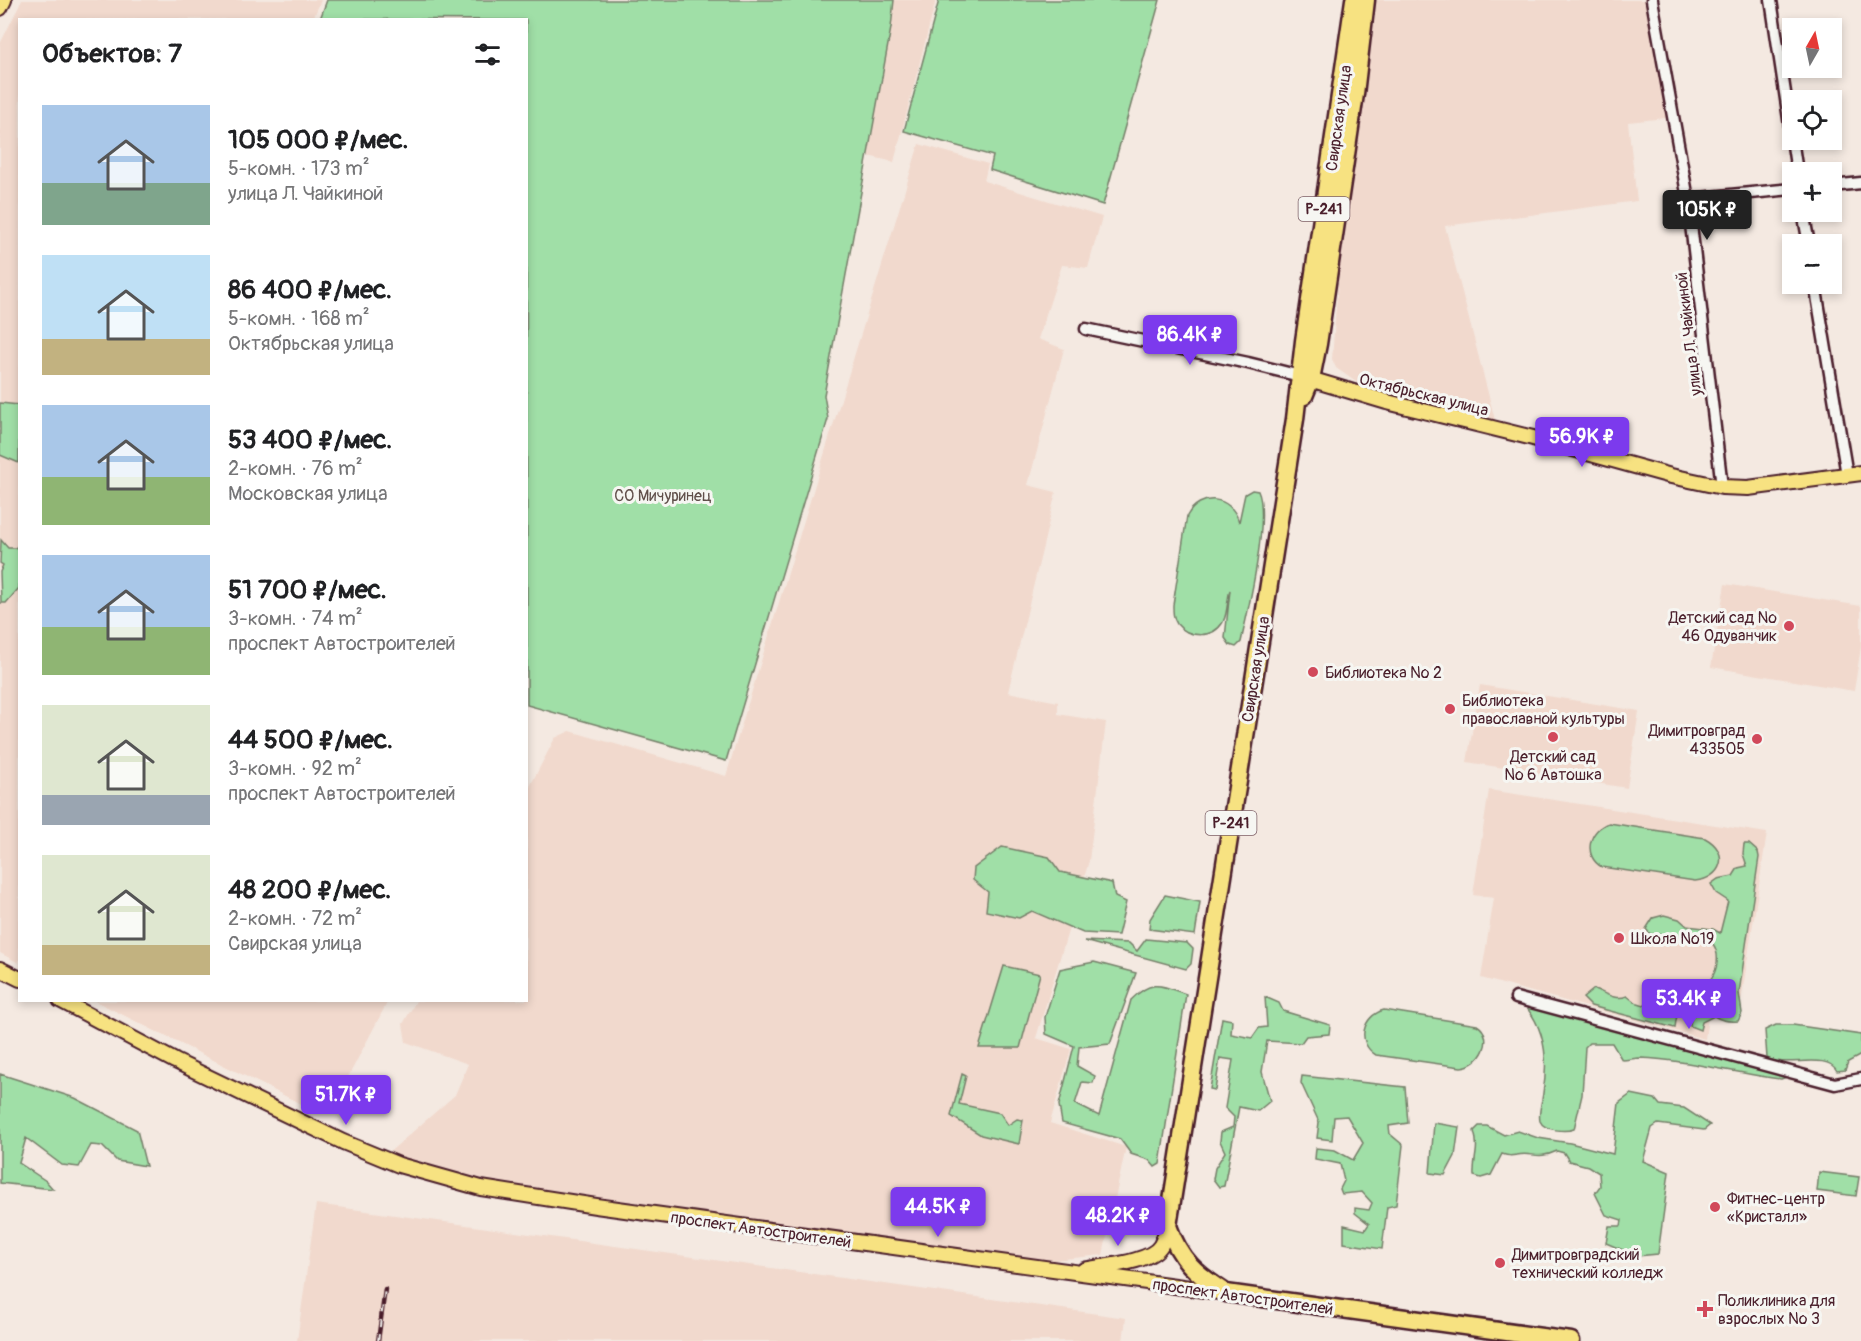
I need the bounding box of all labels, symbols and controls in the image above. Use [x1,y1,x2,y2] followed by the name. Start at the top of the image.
[1782,18,1842,78] north arrow
[1782,18,1842,294] map controls
[42,38,182,70] text: Объектов: 7
[471,38,504,71] icon: filters
[1322,64,1356,173] street label: Свирская улица
[1782,90,1842,150] button: locate
[228,124,408,156] text: 105 000 ₽/мес.
[90,129,162,201] icon: home
[228,156,370,181] text: 5-комн. · 173 m²
[1782,162,1842,222] button: +
[228,181,383,206] text: улица Л. Чайкиной
[1658,190,1756,241] pin: 105K ₽
[1298,197,1350,221] road number: Р-241
[1677,197,1737,222] text: 105K ₽
[1782,234,1842,294] button: −
[1671,271,1707,398] street label: улица Л. Чайкиной
[228,274,392,306] text: 86 400 ₽/мес.
[90,279,162,351] icon: home
[228,306,370,331] text: 5-комн. · 168 m²
[1135,315,1245,366] pin: 86.4K ₽
[1157,322,1223,347] text: 86.4K ₽
[228,331,394,356] text: Октябрьская улица
[1357,369,1491,421] street label: Октябрьская улица
[1527,417,1637,468] pin: 56.9K ₽
[228,424,392,456] text: 53 400 ₽/мес.
[1549,424,1615,449] text: 56.9K ₽
[90,429,162,501] icon: home
[228,456,363,481] text: 2-комн. · 76 m²
[228,481,388,506] text: Московская улица
[614,486,712,506] park label: СО Мичуринец
[228,574,387,606] text: 51 700 ₽/мес.
[90,579,162,651] icon: home
[228,606,363,631] text: 3-комн. · 74 m²
[1668,608,1777,646] place label: Детский сад № 46 Одуванчик
[1238,615,1274,724] street label: Свирская улица
[1782,619,1796,633] marker: Детский сад № 46 Одуванчик
[228,631,456,656] text: проспект Автостроителей
[1325,663,1442,683] place label: Библиотека № 2
[1306,665,1320,679] marker: Библиотека № 2
[1462,691,1625,729] place label: Библиотека православной культуры
[1443,702,1457,716] marker: Библиотека православной культуры
[1648,721,1745,759] place label: Димитровград 433505
[228,724,393,756] text: 44 500 ₽/мес.
[90,729,162,801] icon: home
[1546,730,1560,744] marker: Детский сад № 6 Автошка
[1750,732,1764,746] marker: Димитровград 433505
[1504,747,1602,785] place label: Детский сад № 6 Автошка
[228,756,362,781] text: 3-комн. · 92 m²
[228,781,456,806] text: проспект Автостроителей
[1206,811,1256,835] road number: Р-241
[228,874,391,906] text: 48 200 ₽/мес.
[90,879,162,951] icon: home
[228,906,362,931] text: 2-комн. · 72 m²
[1631,929,1714,949] place label: Школа №19
[228,931,362,956] text: Свирская улица
[1612,931,1626,945] marker: Школа №19
[1634,979,1744,1030] pin: 53.4K ₽
[1656,986,1722,1011] text: 53.4K ₽
[291,1075,401,1126] pin: 51.7K ₽
[315,1082,377,1107] text: 51.7K ₽
[883,1187,993,1238] pin: 44.5K ₽
[1727,1189,1825,1227] place label: Фитнес-центр «Кристалл»
[905,1194,971,1219] text: 44.5K ₽
[1063,1196,1173,1247] pin: 48.2K ₽
[1708,1200,1722,1214] marker: Фитнес-центр «Кристалл»
[1085,1203,1151,1228] text: 48.2K ₽
[669,1207,852,1253] street label: проспект Автостроителей
[1511,1245,1664,1283] place label: Димитровградский технический колледж
[1493,1256,1507,1270] marker: Димитровградский технический колледж
[1151,1274,1334,1320] street label: проспект Автостроителей
[1718,1291,1835,1329] place label: Поликлиника для взрослых № 3
[1696,1300,1714,1318] marker: Поликлиника для взрослых № 3

